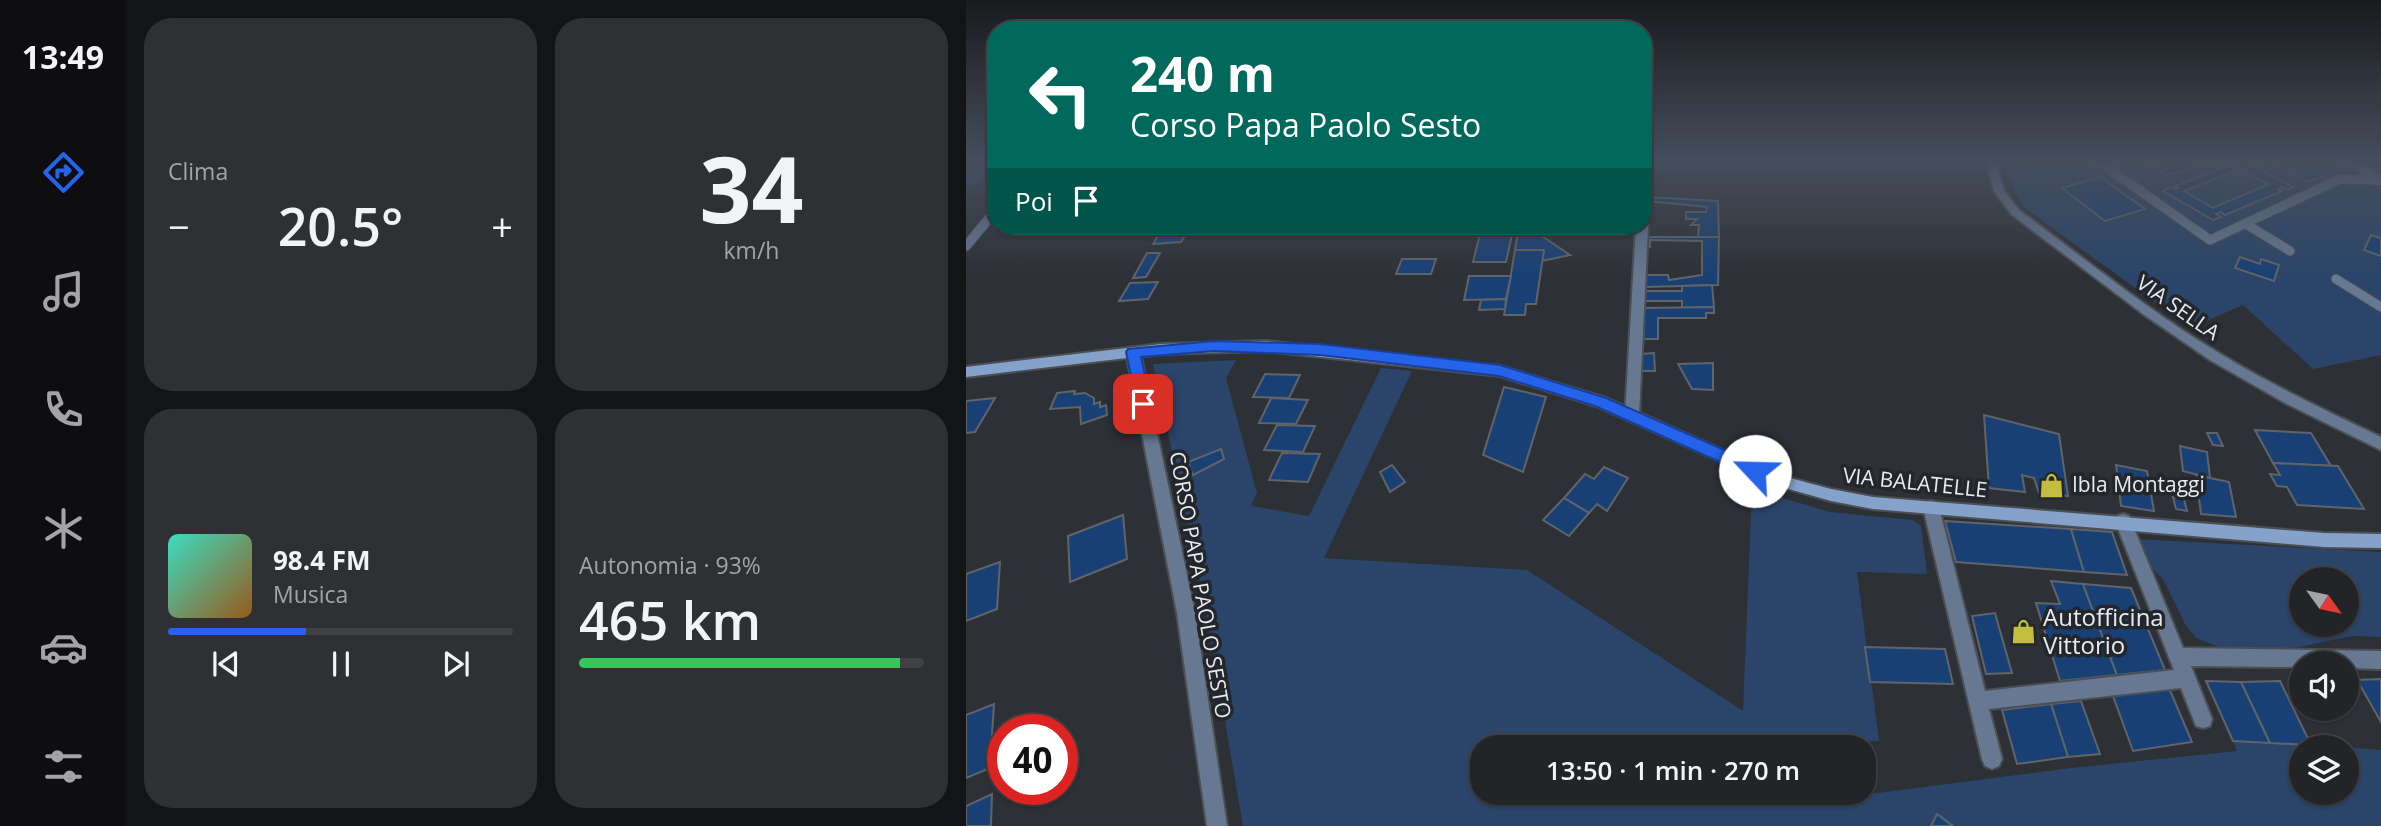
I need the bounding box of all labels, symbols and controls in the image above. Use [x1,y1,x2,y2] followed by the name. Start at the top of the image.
[22,35,104,78] text: 13:49
[1130,40,1275,106] text: 240 m
[1015,49,1106,140] icon: left
[1130,103,1481,146] text: Corso Papa Paolo Sesto
[699,126,804,250] text: 34
[39,148,88,197] icon: directions
[168,155,228,187] text: Clima
[1067,182,1105,220] icon: arrive
[1015,183,1053,219] text: Poi
[278,190,403,261] text: 20.5°
[168,200,190,252] text: −
[491,200,513,252] text: +
[724,234,779,266] text: km/h
[39,267,88,316] icon: music
[2131,268,2226,346] street label: VIA SELLA
[1113,374,1173,434] pin
[39,385,88,434] icon: phone
[1124,385,1162,423] icon: arrive
[1718,434,1792,508] position arrow
[1164,449,1238,721] street label: CORSO PAPA PAOLO SESTO
[1842,461,1989,504] street label: VIA BALATELLE
[2072,470,2205,498] place label: Ibla Montaggi
[2038,471,2066,499] shop icon: Ibla Montaggi
[39,504,88,553] icon: climate
[273,542,371,578] text: 98.4 FM
[579,549,761,581] text: Autonomia · 93%
[2289,567,2359,637] north arrow
[2289,567,2359,805] map controls
[273,578,348,610] text: Musica
[579,584,761,655] text: 465 km
[2043,600,2164,661] place label: Autofficina Vittorio
[2009,618,2037,646] shop icon: Autofficina Vittorio
[39,623,88,672] icon: car
[207,645,245,683] icon: previous
[322,645,360,683] icon: pause
[437,645,475,683] icon: next
[2289,651,2359,721] button: sound
[987,714,1078,805] speed limit sign: 40
[2289,735,2359,805] button: layers
[39,742,88,791] icon: filters
[1546,752,1800,788] text: 13:50 · 1 min · 270 m

